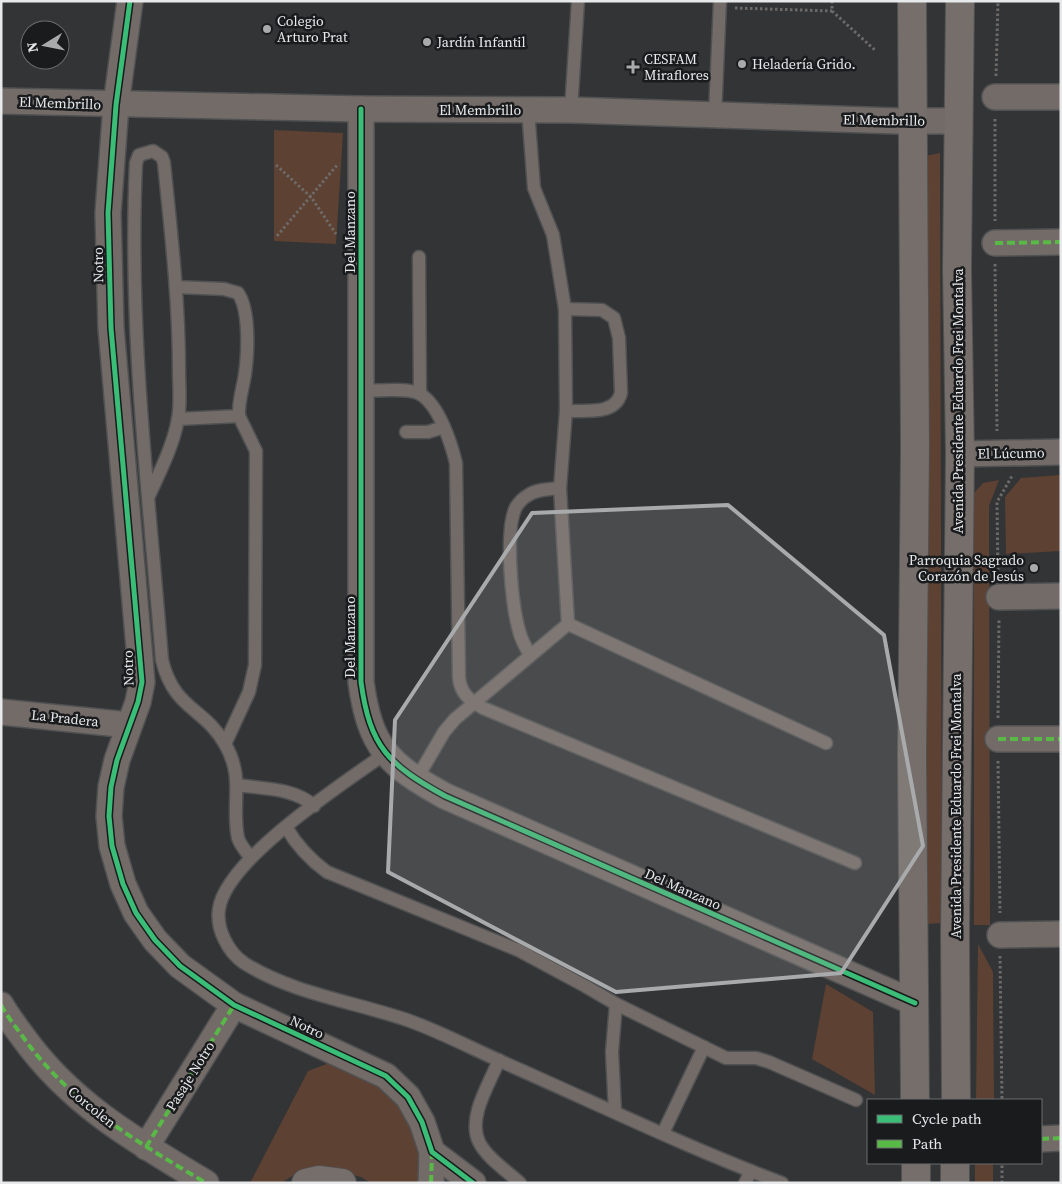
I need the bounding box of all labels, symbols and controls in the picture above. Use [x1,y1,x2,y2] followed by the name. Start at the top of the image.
[277,11,348,47] place label: Colegio Arturo Prat
[20,20,70,70] north arrow
[261,23,273,35] marker: Colegio Arturo Prat
[436,32,526,52] place label: Jardín Infantil
[421,36,433,48] marker: Jardín Infantil
[21,40,43,54] text: N
[644,49,709,85] place label: CESFAM Miraflores
[752,54,856,74] place label: Heladería Grido.
[736,58,748,70] marker: Heladería Grido.
[626,60,640,74] marker: CESFAM Miraflores
[19,92,102,114] street label: El Membrillo
[439,100,521,120] street label: El Membrillo
[843,109,926,131] street label: El Membrillo
[340,191,360,273] street label: Del Manzano
[88,247,108,283] street label: Notro
[948,267,968,534] street label: Avenida Presidente Eduardo Frei Montalva
[977,442,1045,464] street label: El Lúcumo
[909,550,1024,586] place label: Parroquia Sagrado Corazón de Jesús
[1028,562,1040,574] marker: Parroquia Sagrado Corazón de Jesús
[340,596,360,678] street label: Del Manzano
[117,650,139,686] street label: Notro
[946,672,966,939] street label: Avenida Presidente Eduardo Frei Montalva
[30,705,101,732] street label: La Pradera
[642,863,725,915] street label: Del Manzano
[287,1010,328,1044] street label: Notro
[161,1037,219,1115] street label: Pasaje Notro
[64,1081,121,1133] street label: Corcolen
[867,1099,1042,1164] legend
[912,1108,982,1129] text: Cycle path
[912,1133,942,1154] text: Path

